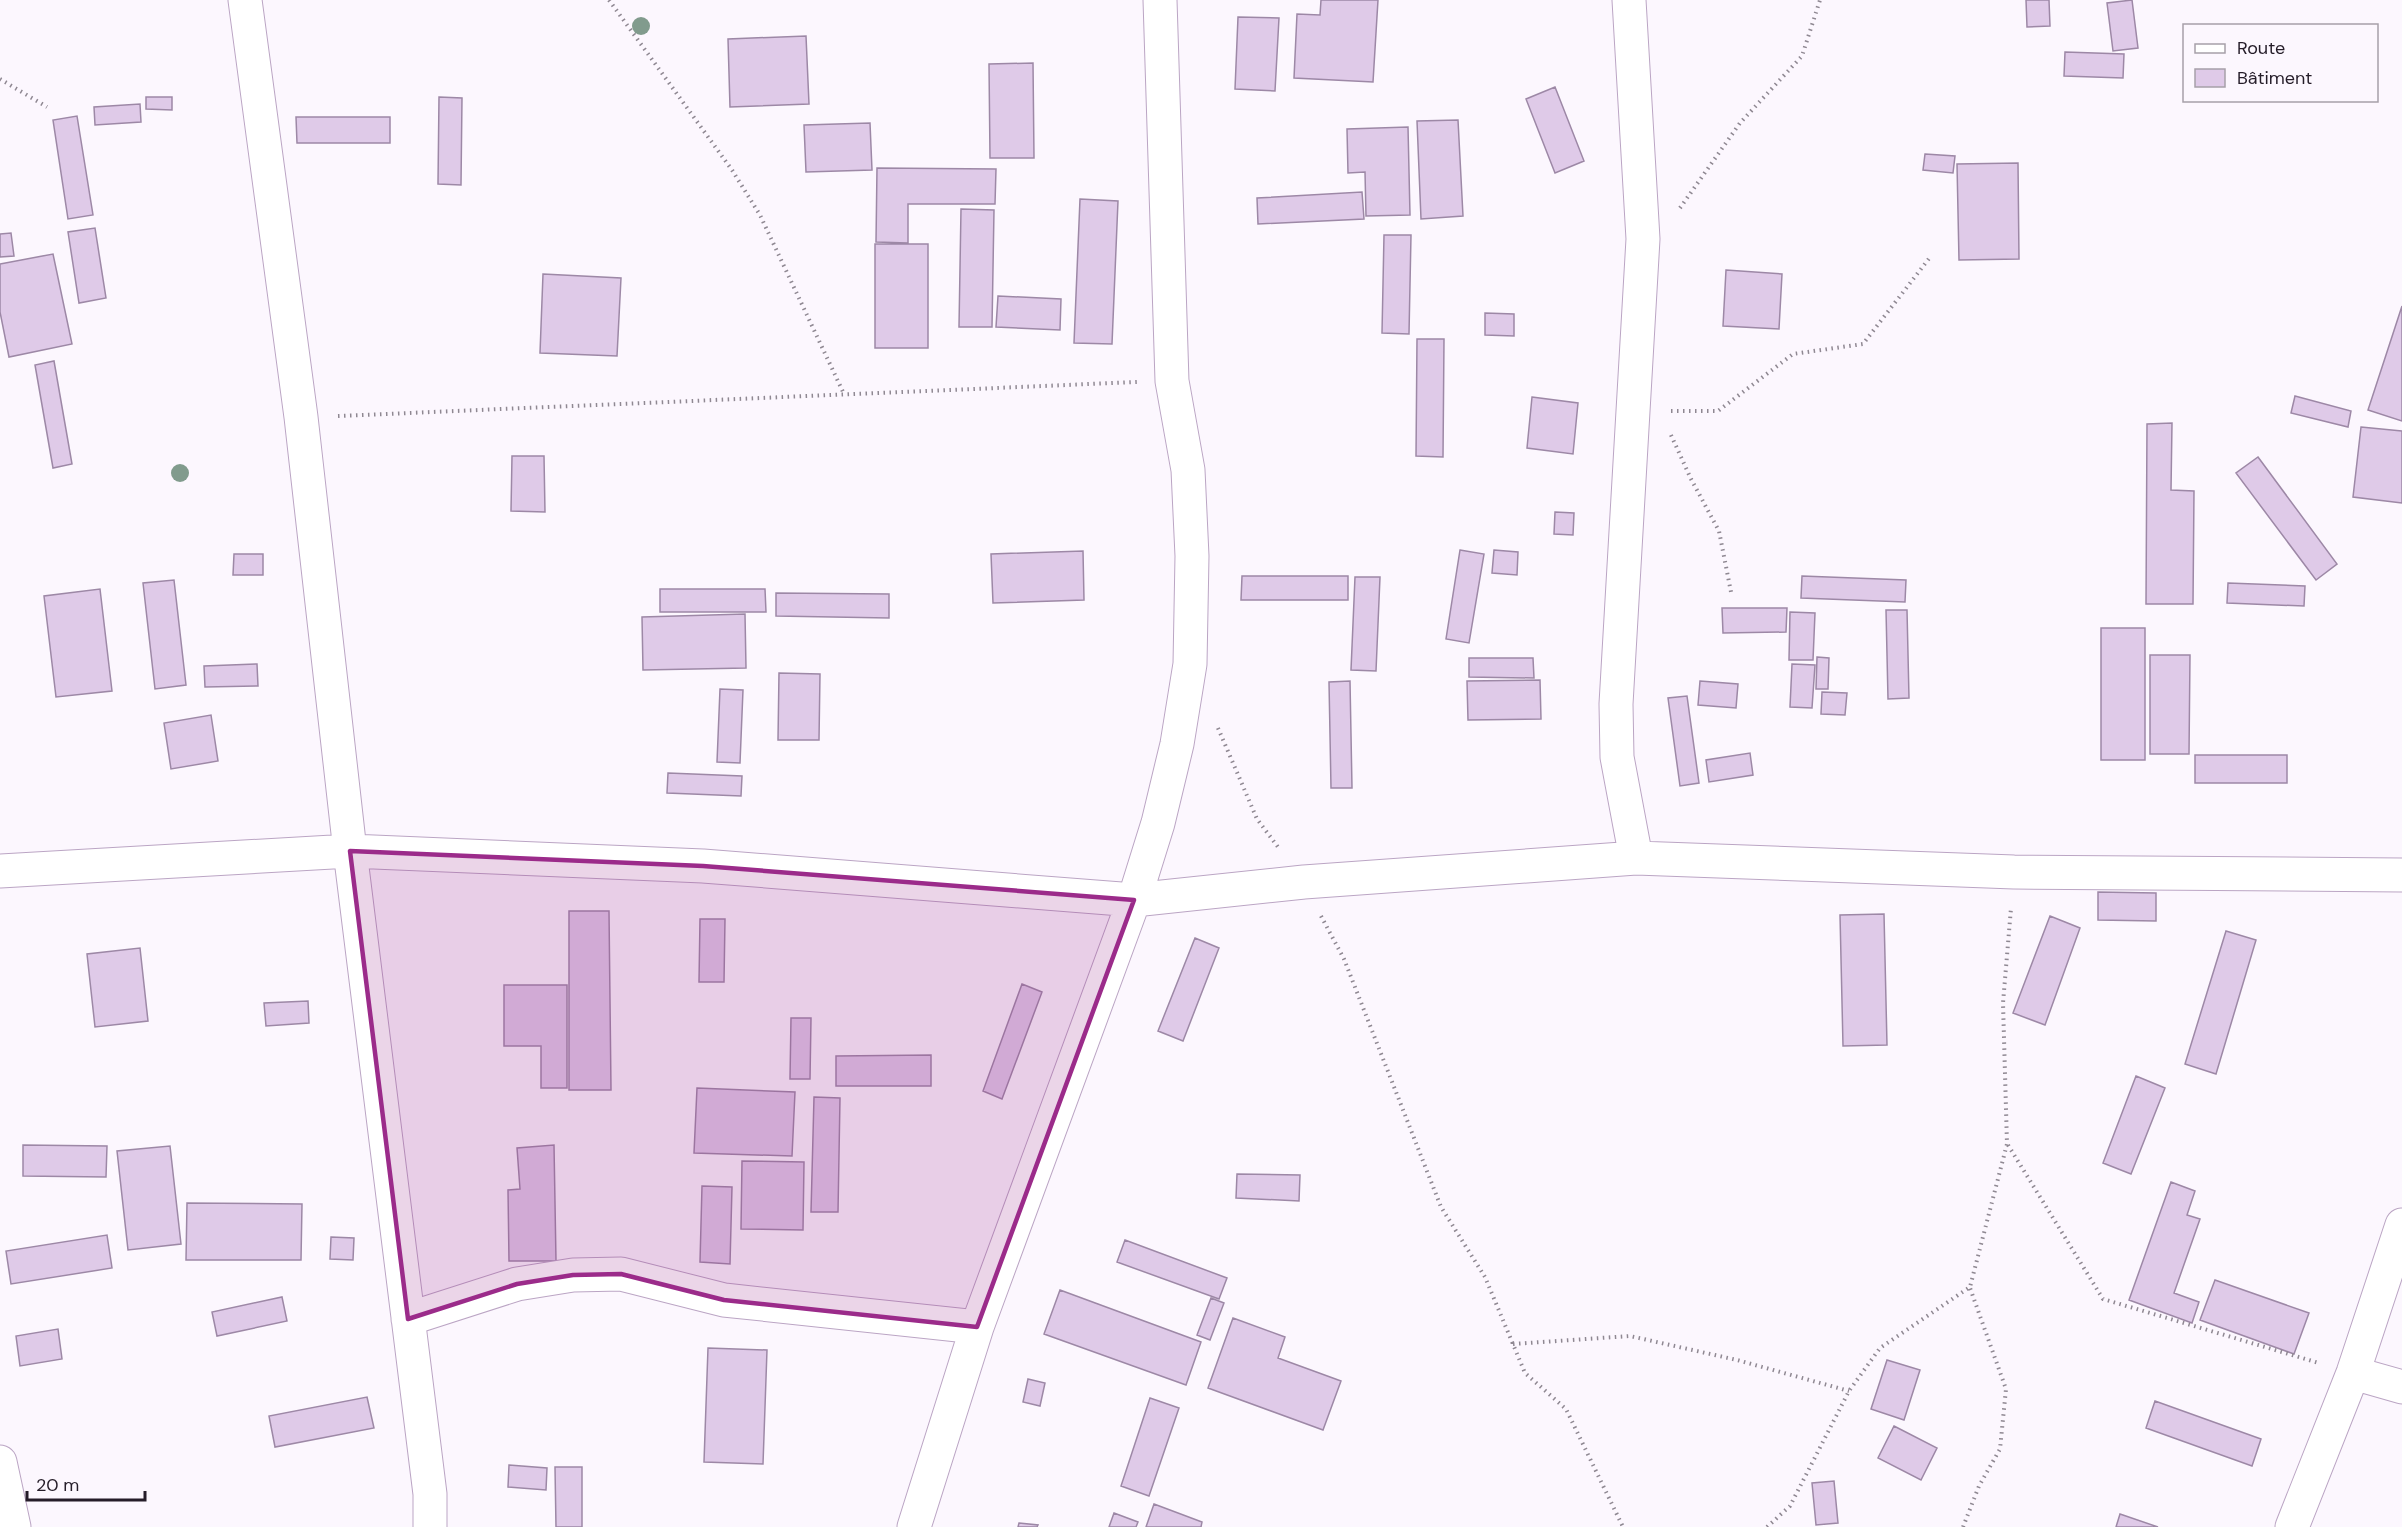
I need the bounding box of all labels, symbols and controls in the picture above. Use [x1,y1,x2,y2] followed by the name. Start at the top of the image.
[2183,24,2378,102] legend
[2237,36,2285,60] text: Route
[2237,66,2312,90] text: Bâtiment
[27,1464,146,1502] scale bar
[36,1473,79,1497] text: 20 m

